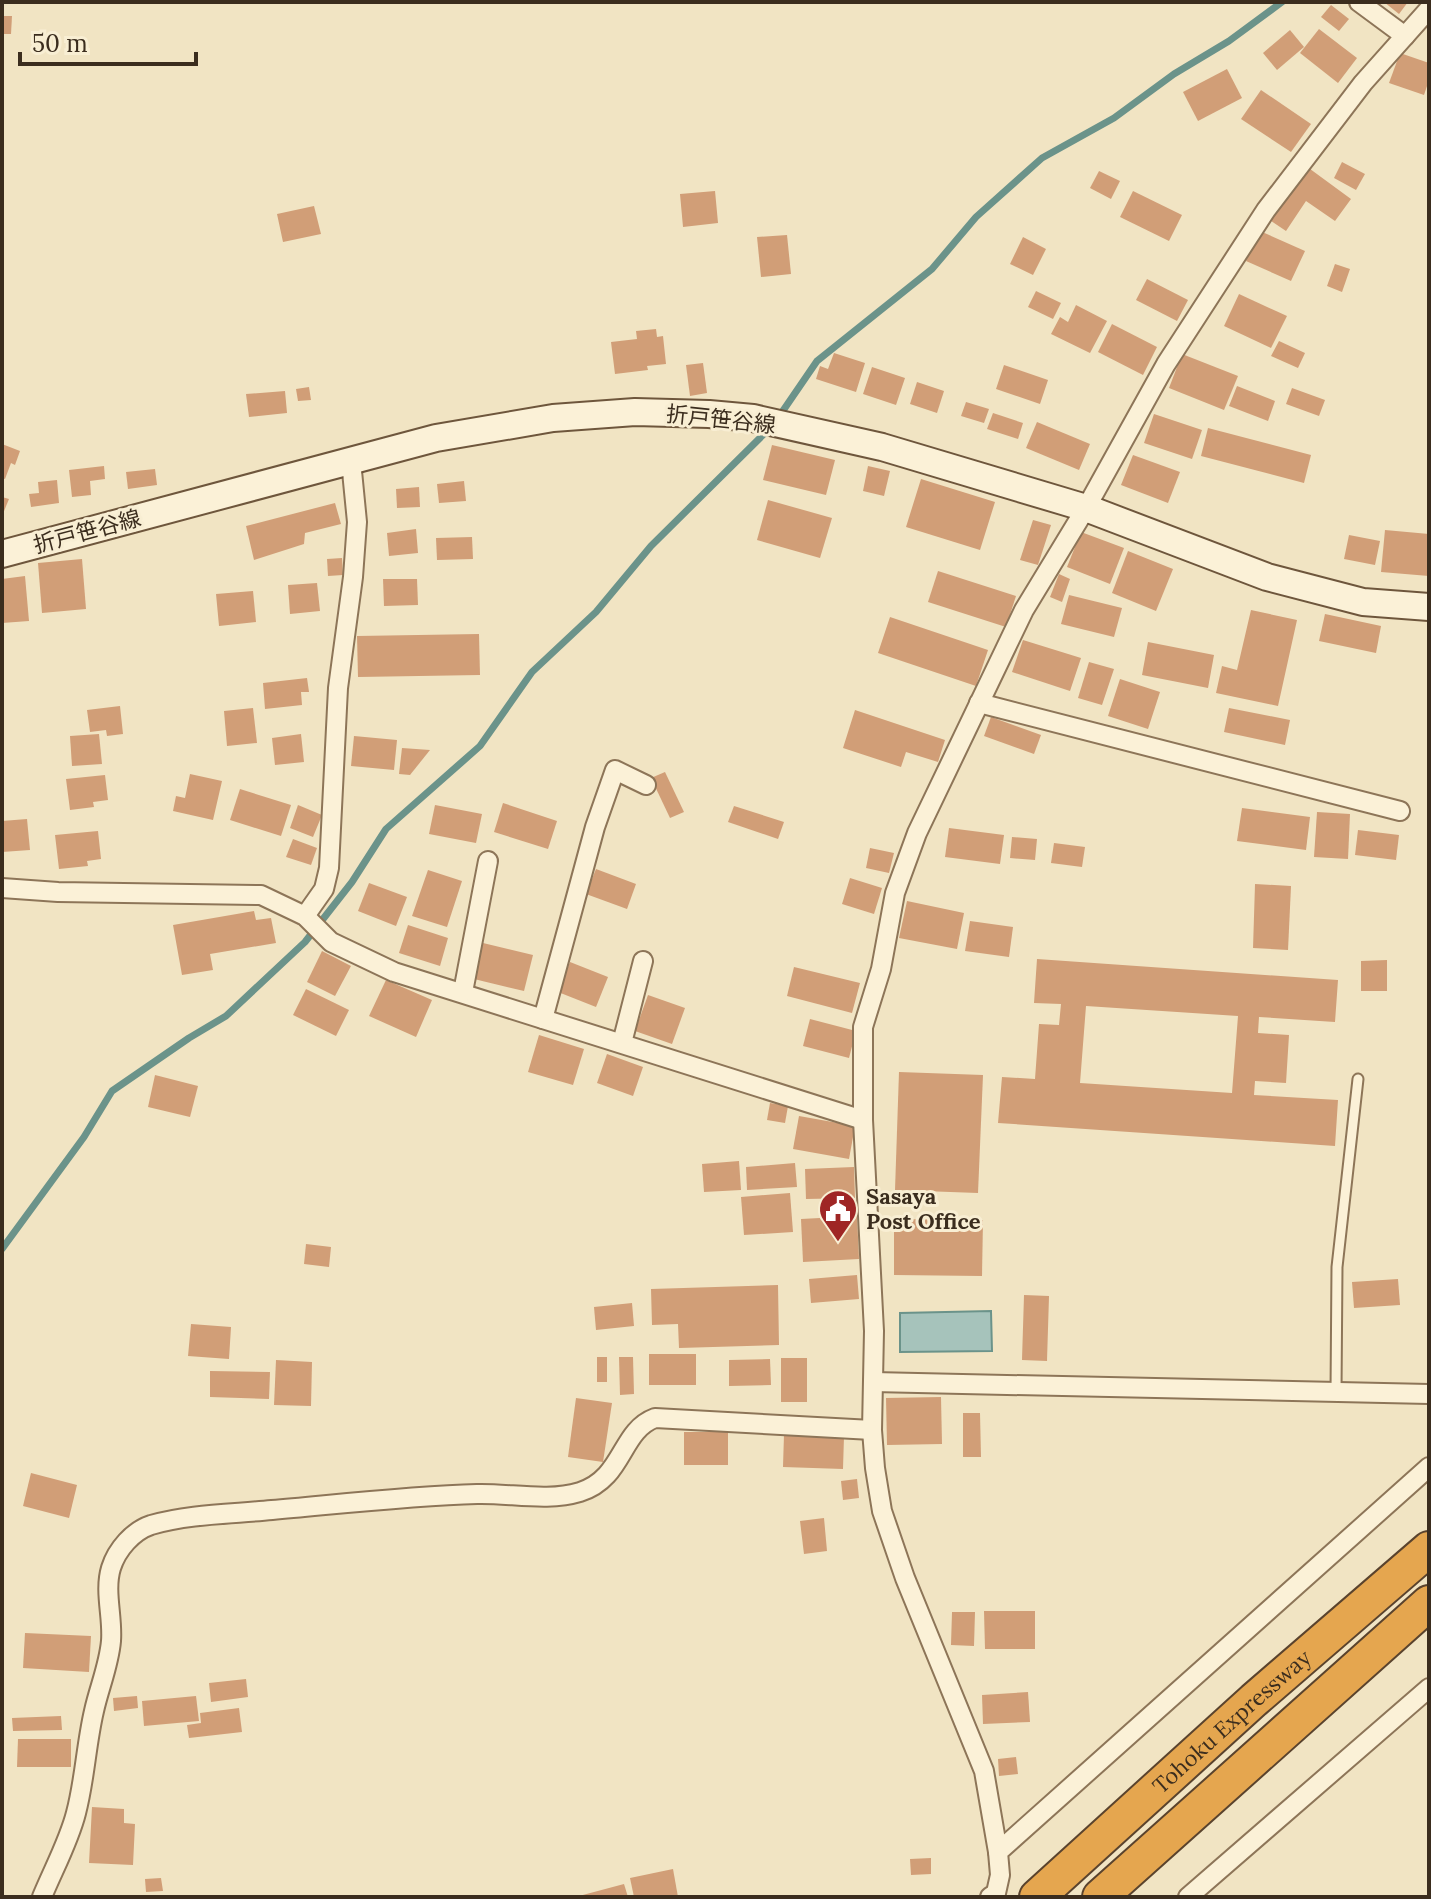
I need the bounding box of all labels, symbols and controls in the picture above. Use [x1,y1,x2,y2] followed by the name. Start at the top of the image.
[20,16,196,66] scale bar
[32,28,88,59] text: 50 m
[665,399,777,439] street label: 折戸笹谷線
[30,503,144,559] street label: 折戸笹谷線
[866,1182,981,1235] place label: Sasaya Post Office
[817,1188,859,1243] public building icon: Sasaya Post Office
[1146,1643,1317,1800] street label: Tohoku Expressway

